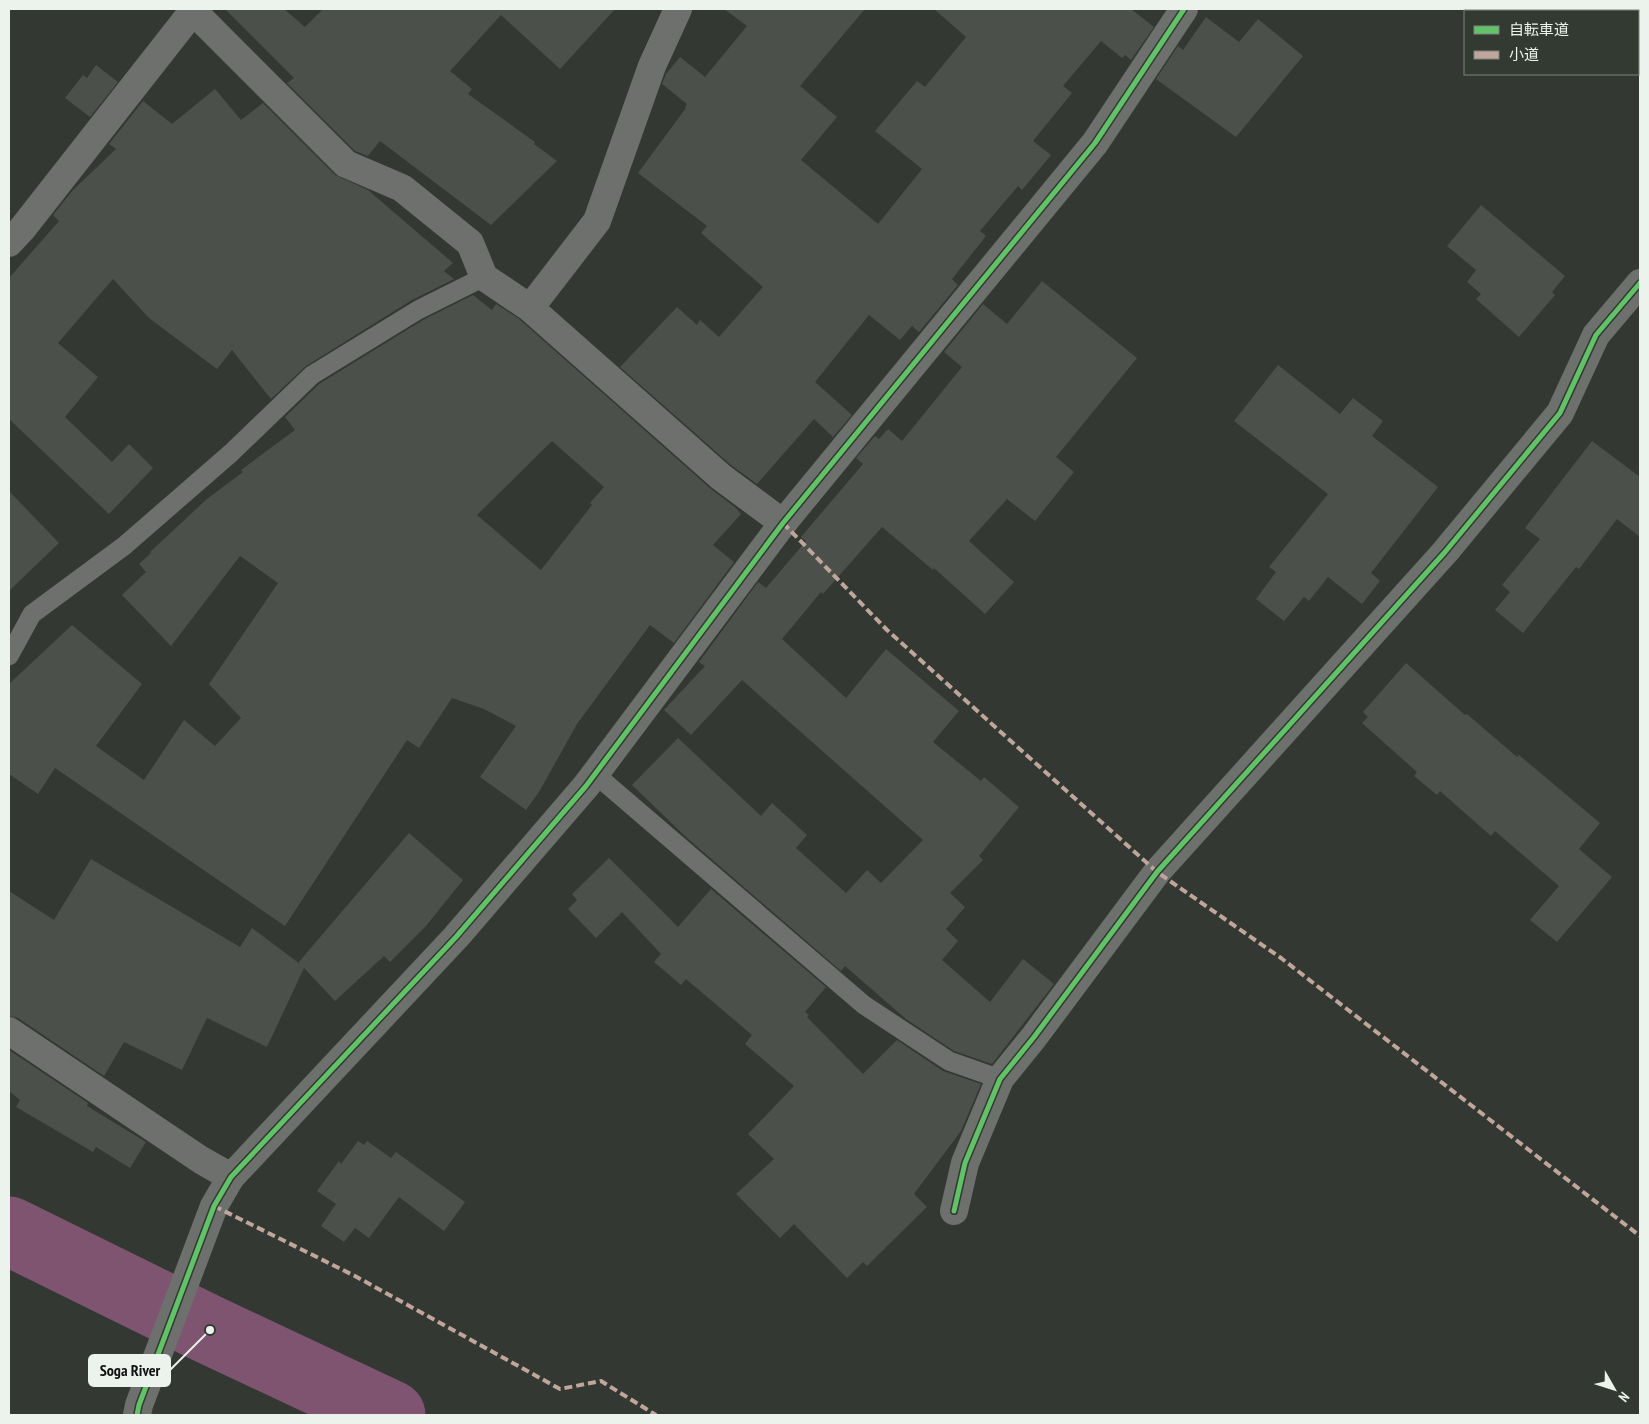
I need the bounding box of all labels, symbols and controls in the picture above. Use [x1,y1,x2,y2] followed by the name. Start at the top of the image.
[1464,10,1639,75] legend
[1509,20,1569,39] text: 自転車道
[1509,45,1539,64] text: 小道
[89,1355,170,1386] callout: Soga River
[100,1360,161,1380] text: Soga River
[1589,1364,1639,1414] north arrow
[1615,1389,1633,1406] text: N

